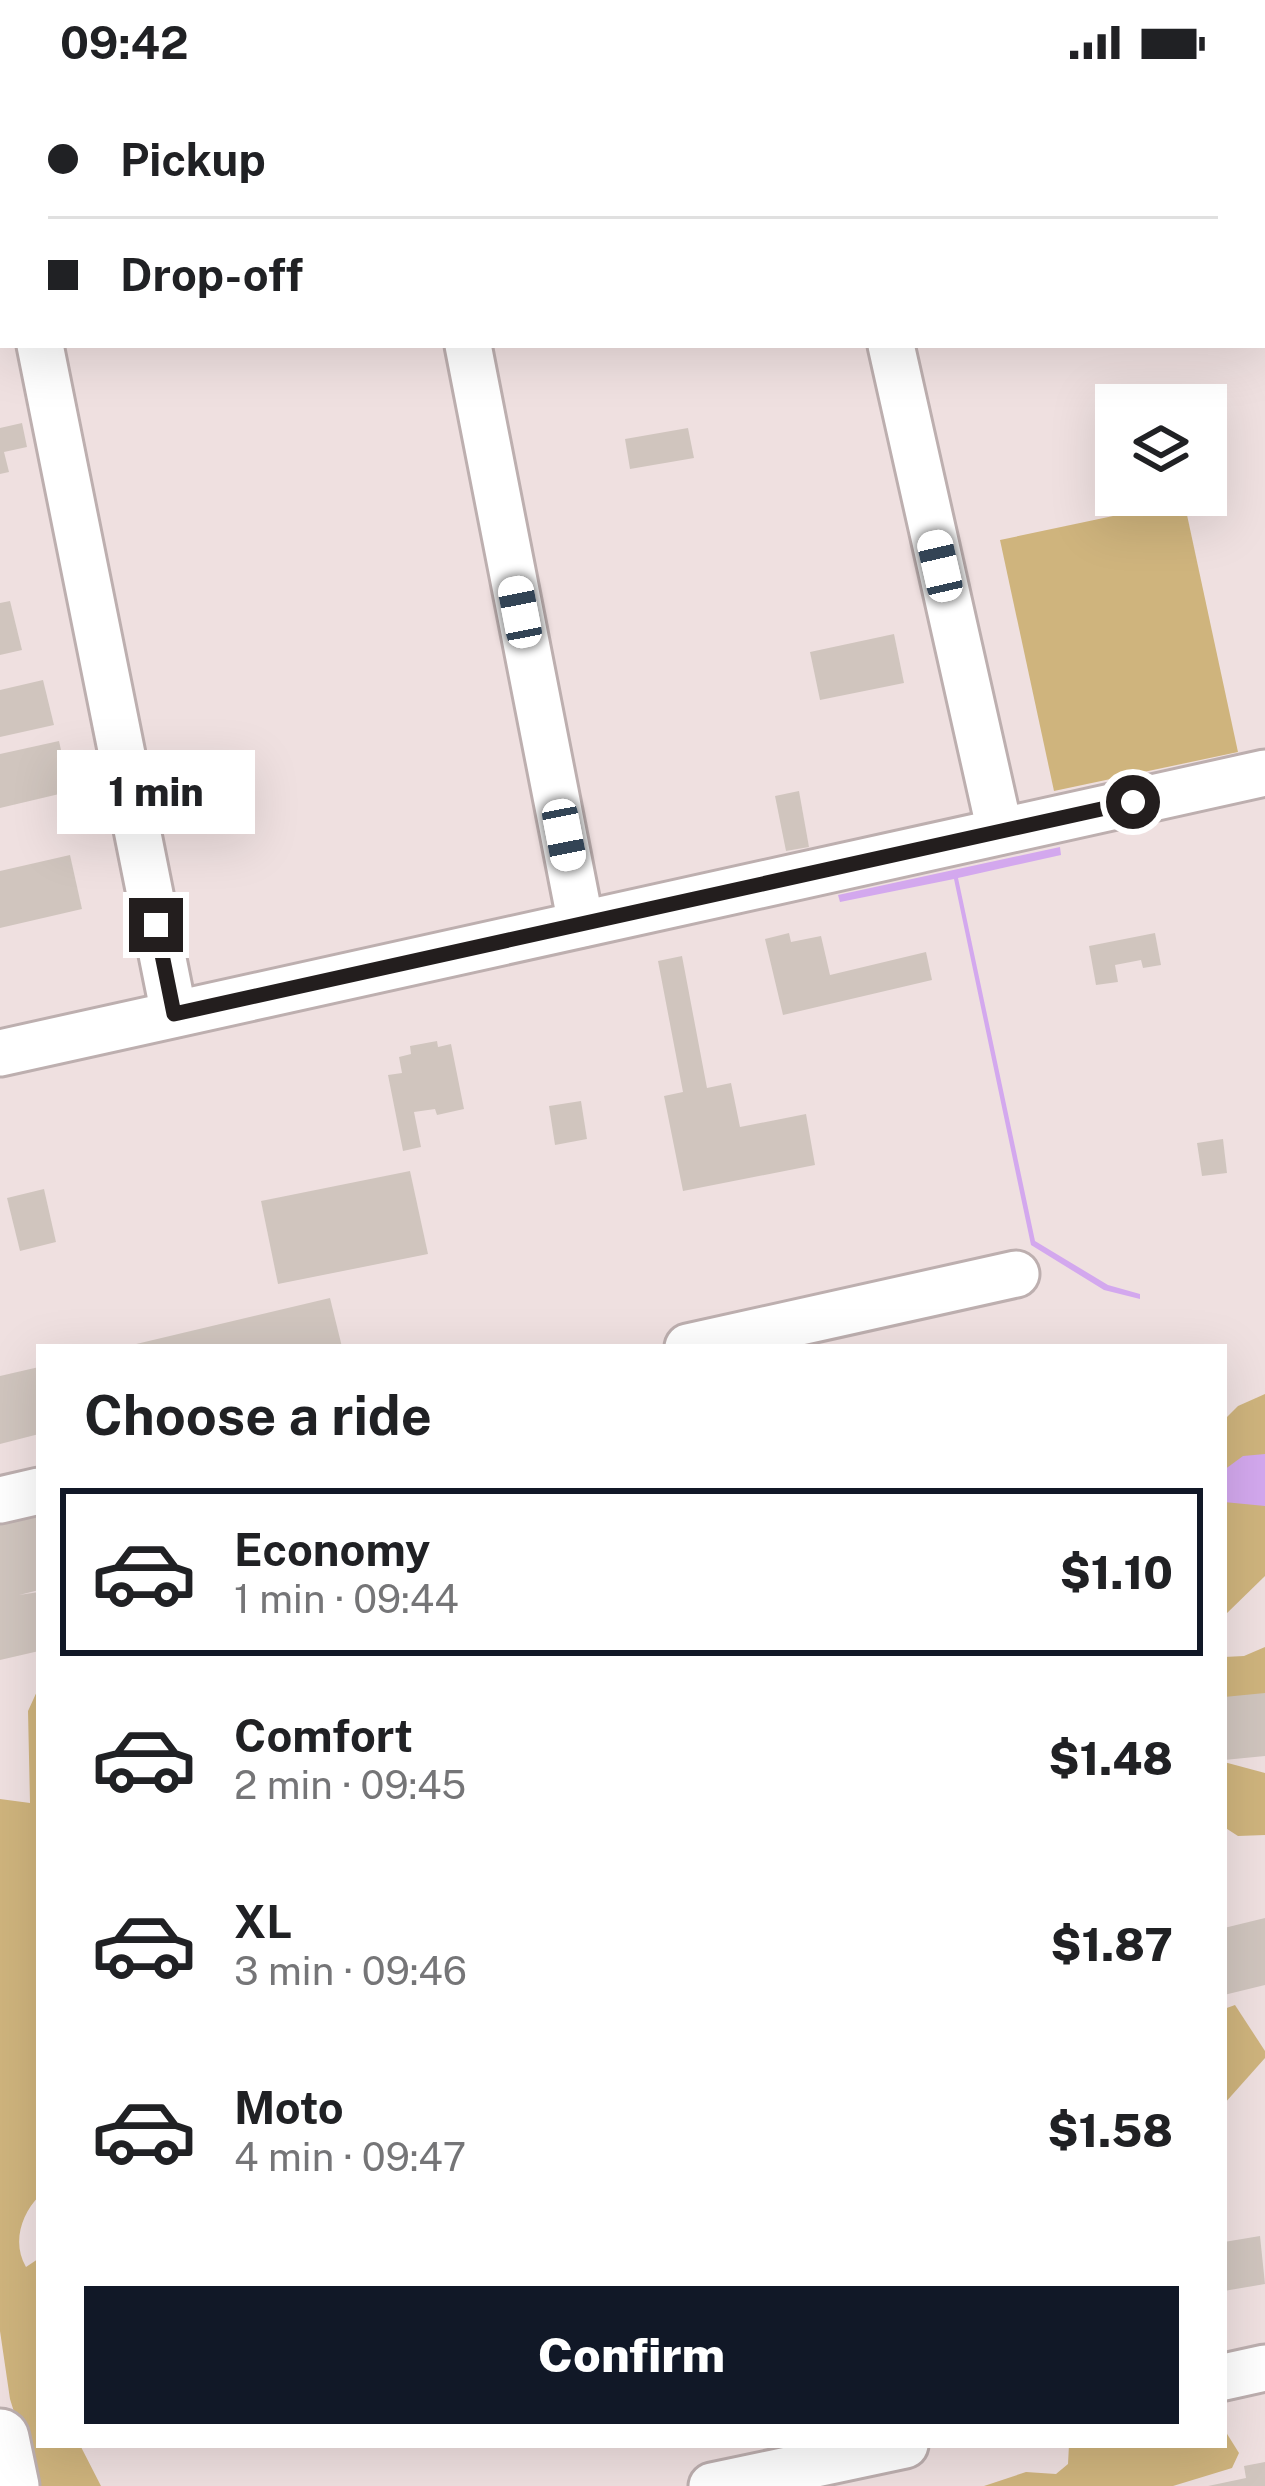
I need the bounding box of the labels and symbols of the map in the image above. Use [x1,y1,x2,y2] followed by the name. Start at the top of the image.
[914,527,966,605] car
[495,573,545,651] car
[57,751,255,835] callout: 1 min
[1106,775,1160,829] route start
[539,796,589,874] car
[129,898,183,952] route end

